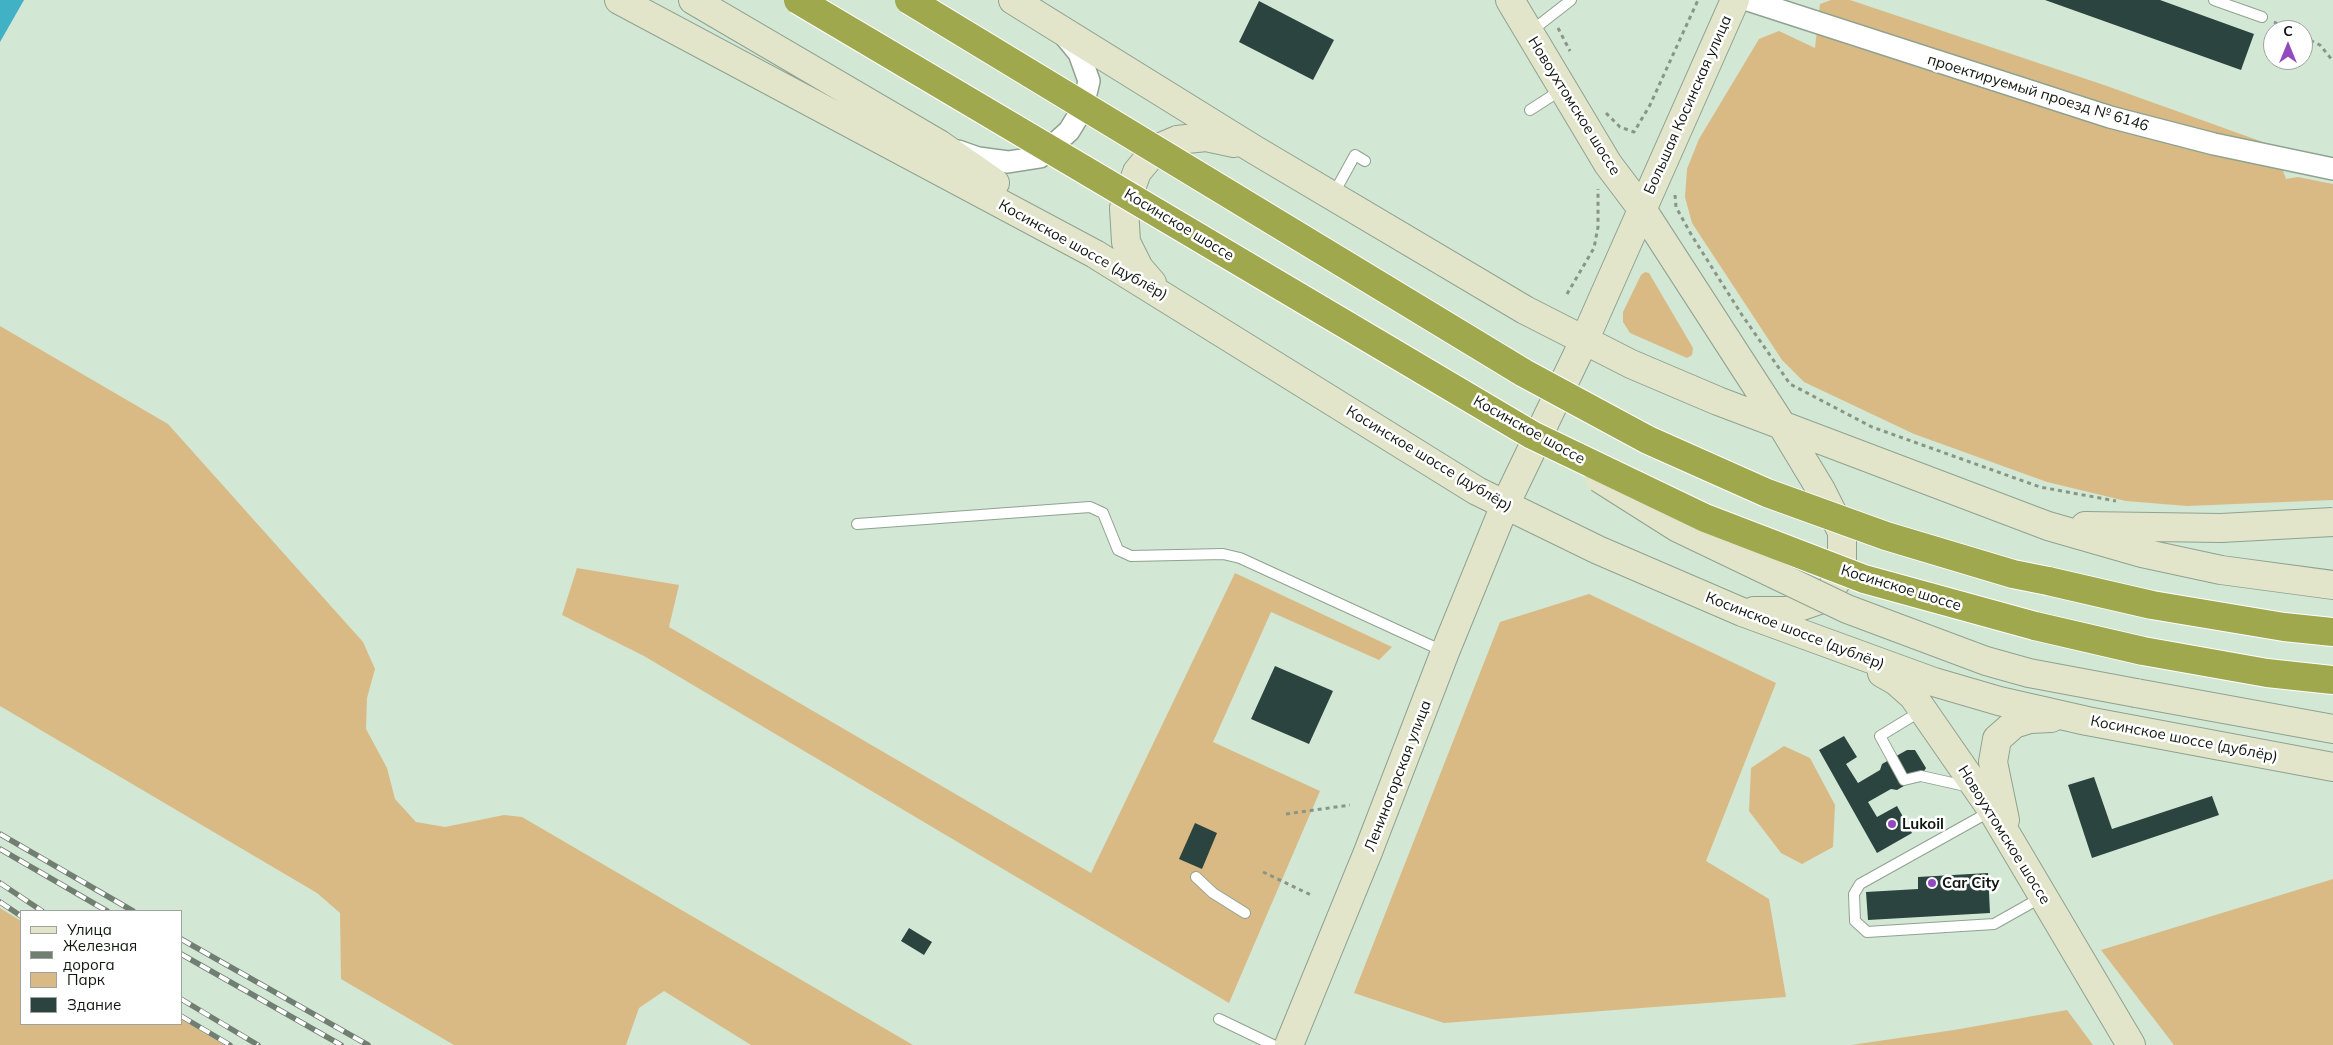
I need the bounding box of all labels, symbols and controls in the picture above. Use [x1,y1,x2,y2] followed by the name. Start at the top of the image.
[1640,13,1736,197] street label: Большая Косинская улица
[2263,20,2313,70] north arrow
[2283,22,2293,40] text: С
[1524,33,1624,179] street label: Новоухтомское шоссе
[1925,51,2151,135] street label: проектируемый проезд № 6146
[1121,185,1237,265] street label: Косинское шоссе
[995,196,1171,304] street label: Косинское шоссе (дублёр)
[1470,392,1588,468] street label: Косинское шоссе
[1343,402,1515,516] street label: Косинское шоссе (дублёр)
[1839,561,1963,615] street label: Косинское шоссе
[1703,588,1887,674] street label: Косинское шоссе (дублёр)
[1361,698,1435,854] street label: Лениногорская улица
[2089,712,2279,766] street label: Косинское шоссе (дублёр)
[1954,762,2054,908] street label: Новоухтомское шоссе
[1902,815,1944,833] place label: Lukoil
[1886,818,1898,830] marker: Lukoil
[1942,874,1999,892] place label: Car City
[1926,877,1938,889] marker: Car City
[20,910,182,1025] legend
[67,920,112,939] text: Улица
[63,936,137,974] text: Железная дорога
[67,970,105,989] text: Парк
[67,995,121,1014] text: Здание

